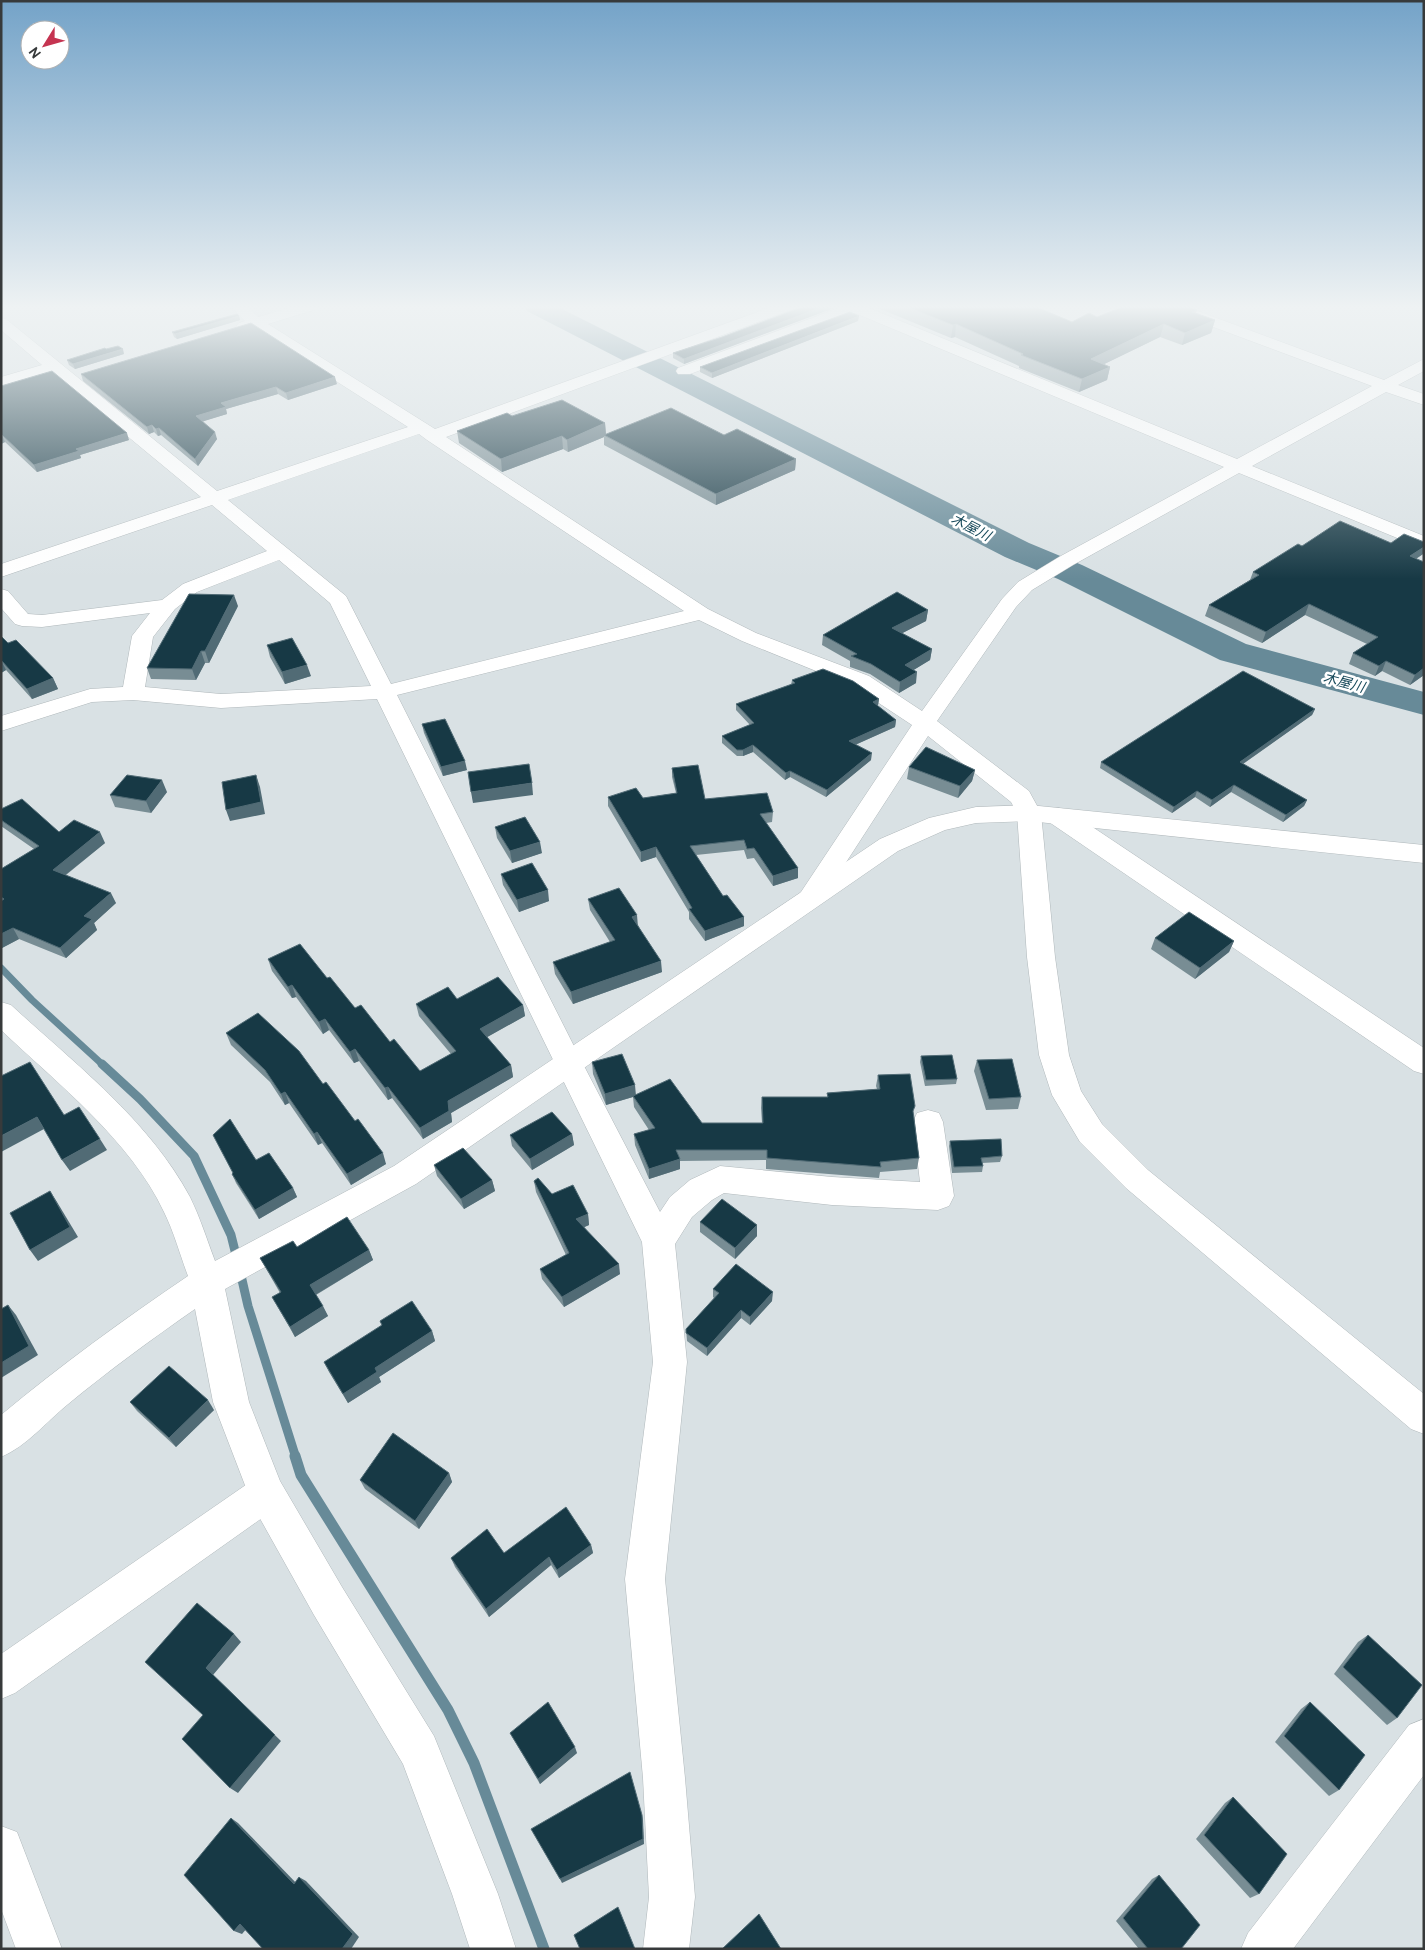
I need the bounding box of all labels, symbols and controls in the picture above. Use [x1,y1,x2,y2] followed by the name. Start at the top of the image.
[20,20,70,70] north arrow
[26,43,46,61] text: N
[948,511,995,546] water label: 木屋川
[1321,670,1368,698] water label: 木屋川

